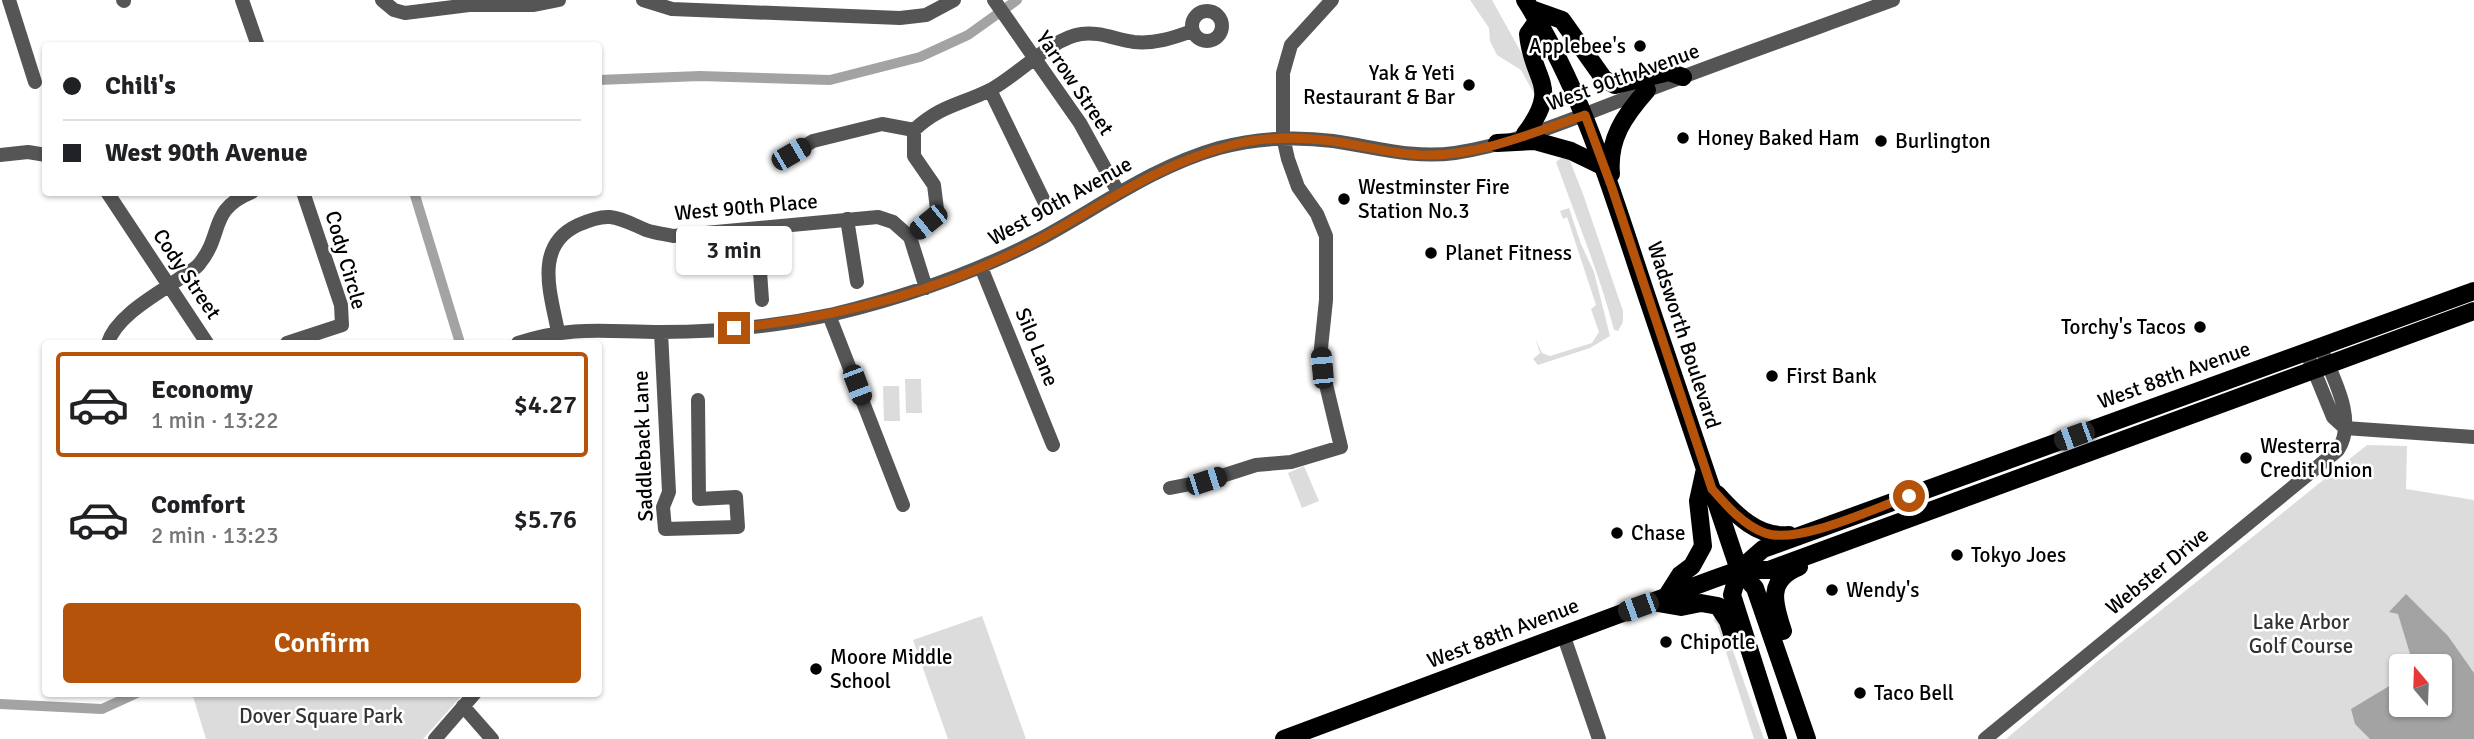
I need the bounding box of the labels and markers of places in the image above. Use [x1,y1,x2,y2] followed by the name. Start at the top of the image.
[1529,33,1626,59] place label: Applebee's
[1632,38,1648,54] marker: Applebee's
[1303,60,1455,110] place label: Yak & Yeti Restaurant & Bar
[1461,77,1477,93] marker: Yak & Yeti Restaurant & Bar
[1697,125,1860,151] place label: Honey Baked Ham
[1895,128,1991,154] place label: Burlington
[1675,130,1691,146] marker: Honey Baked Ham
[1873,133,1889,149] marker: Burlington
[1358,174,1510,224] place label: Westminster Fire Station No.3
[1336,191,1352,207] marker: Westminster Fire Station No.3
[1445,240,1572,266] place label: Planet Fitness
[1423,245,1439,261] marker: Planet Fitness
[2061,314,2186,340] place label: Torchy's Tacos
[2192,319,2208,335] marker: Torchy's Tacos
[1786,363,1877,389] place label: First Bank
[1764,368,1780,384] marker: First Bank
[2260,433,2373,483] place label: Westerra Credit Union
[2238,450,2254,466] marker: Westerra Credit Union
[1631,520,1685,546] place label: Chase
[1609,525,1625,541] marker: Chase
[1971,542,2066,568] place label: Tokyo Joes
[1949,547,1965,563] marker: Tokyo Joes
[1846,577,1919,603] place label: Wendy's
[1824,582,1840,598] marker: Wendy's
[1680,629,1755,655] place label: Chipotle
[1658,634,1674,650] marker: Chipotle
[830,644,953,694] place label: Moore Middle School
[808,661,824,677] marker: Moore Middle School
[1874,680,1954,706] place label: Taco Bell
[1852,685,1868,701] marker: Taco Bell

